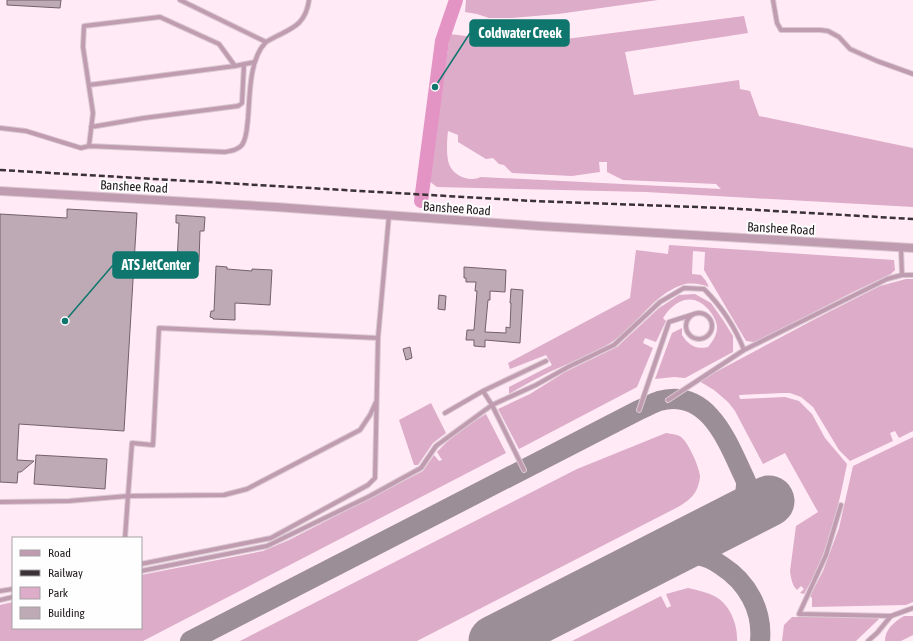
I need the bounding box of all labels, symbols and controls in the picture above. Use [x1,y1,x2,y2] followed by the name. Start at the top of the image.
[470,20,569,46] callout: Coldwater Creek
[478,25,563,41] text: Coldwater Creek
[100,177,168,196] street label: Banshee Road
[423,199,491,218] street label: Banshee Road
[747,219,815,238] street label: Banshee Road
[113,252,198,278] callout: ATS JetCenter
[121,257,191,273] text: ATS JetCenter
[12,537,142,629] legend
[48,546,71,560] text: Road
[48,566,83,580] text: Railway
[48,586,69,600] text: Park
[48,606,86,620] text: Building

